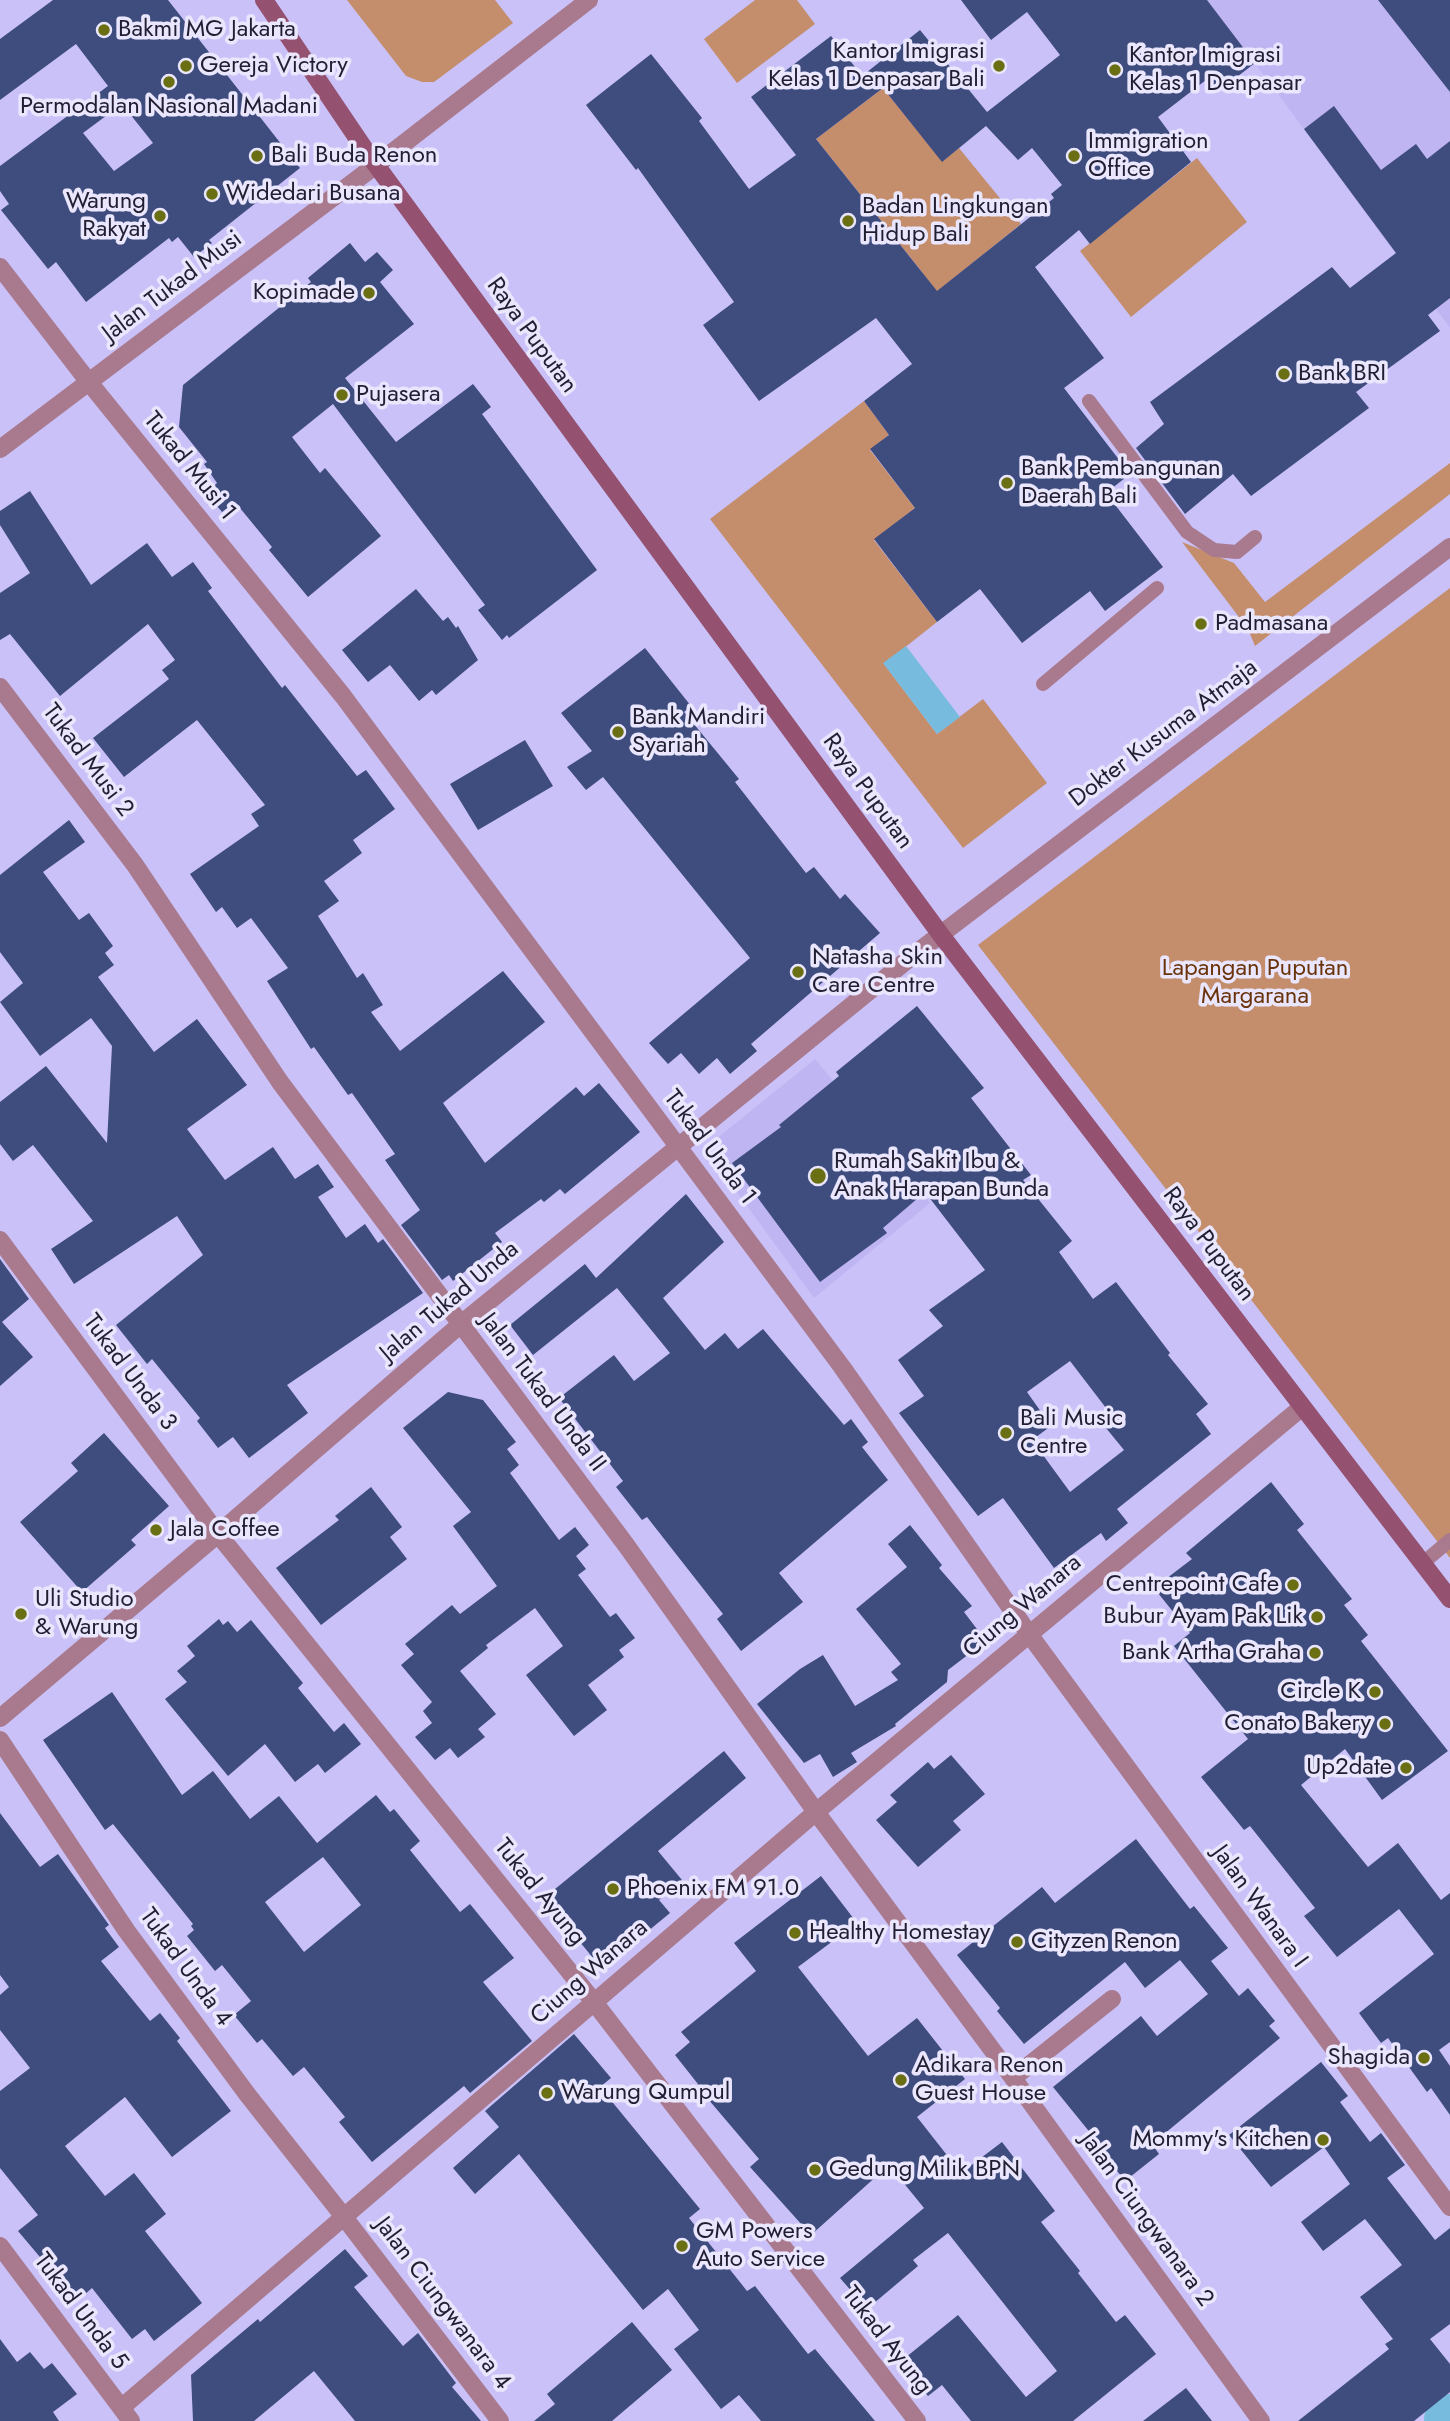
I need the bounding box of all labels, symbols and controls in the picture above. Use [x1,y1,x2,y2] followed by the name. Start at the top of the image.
[118,16,296,44] place label: Bakmi MG Jakarta
[96,22,112,38] marker: Bakmi MG Jakarta
[768,38,985,94] place label: Kantor Imigrasi Kelas 1 Denpasar Bali
[1129,42,1302,98] place label: Kantor Imigrasi Kelas 1 Denpasar
[200,52,348,80] place label: Gereja Victory
[178,58,194,74] marker: Gereja Victory
[991,58,1007,74] marker: Kantor Imigrasi Kelas 1 Denpasar Bali
[1107,62,1123,78] marker: Kantor Imigrasi Kelas 1 Denpasar
[161,74,177,90] marker: Permodalan Nasional Madani
[20,93,318,121] place label: Permodalan Nasional Madani
[1088,128,1209,184] place label: Immigration Office
[271,142,437,170] place label: Bali Buda Renon
[249,148,265,164] marker: Bali Buda Renon
[1066,148,1082,164] marker: Immigration Office
[226,180,400,208] place label: Widedari Busana
[204,186,220,202] marker: Widedari Busana
[66,188,146,244] place label: Warung Rakyat
[862,193,1049,249] place label: Badan Lingkungan Hidup Bali
[152,208,168,224] marker: Warung Rakyat
[840,213,856,229] marker: Badan Lingkungan Hidup Bali
[98,225,248,349] street label: Jalan Tukad Musi
[479,273,583,399] street label: Raya Puputan
[253,279,355,307] place label: Kopimade
[361,285,377,301] marker: Kopimade
[1298,360,1386,388] place label: Bank BRI
[1276,366,1292,382] marker: Bank BRI
[356,381,441,409] place label: Pujasera
[334,387,350,403] marker: Pujasera
[137,407,241,527] street label: Tukad Musi 1
[1021,455,1221,511] place label: Bank Pembangunan Daerah Bali
[999,475,1015,491] marker: Bank Pembangunan Daerah Bali
[1215,610,1328,638] place label: Padmasana
[1193,616,1209,632] marker: Padmasana
[1064,654,1264,814] street label: Dokter Kusuma Atmaja
[35,699,139,823] street label: Tukad Musi 2
[632,704,765,760] place label: Bank Mandiri Syariah
[610,724,626,740] marker: Bank Mandiri Syariah
[815,729,919,855] street label: Raya Puputan
[812,944,943,1000] place label: Natasha Skin Care Centre
[1162,955,1348,1011] park label: Lapangan Puputan Margarana
[790,964,806,980] marker: Natasha Skin Care Centre
[657,1085,761,1211] street label: Tukad Unda 1
[834,1148,1049,1204] place label: Rumah Sakit Ibu & Anak Harapan Bunda
[808,1166,828,1186] marker: Rumah Sakit Ibu & Anak Harapan Bunda
[1156,1182,1260,1308] street label: Raya Puputan
[375,1236,525,1368] street label: Jalan Tukad Unda
[473,1308,611,1478] street label: Jalan Tukad Unda II
[76,1309,182,1437] street label: Tukad Unda 3
[1020,1405,1123,1461] place label: Bali Music Centre
[998,1425,1014,1441] marker: Bali Music Centre
[170,1516,280,1544] place label: Jala Coffee
[148,1522,164,1538] marker: Jala Coffee
[958,1549,1088,1665] street label: Ciung Wanara
[1106,1571,1279,1599] place label: Centrepoint Cafe
[1285,1577,1301,1593] marker: Centrepoint Cafe
[35,1586,138,1642] place label: Uli Studio & Warung
[1103,1603,1303,1631] place label: Bubur Ayam Pak Lik
[13,1606,29,1622] marker: Uli Studio & Warung
[1309,1609,1325,1625] marker: Bubur Ayam Pak Lik
[1122,1639,1301,1667] place label: Bank Artha Graha
[1307,1645,1323,1661] marker: Bank Artha Graha
[1280,1678,1361,1706] place label: Circle K
[1367,1684,1383,1700] marker: Circle K
[1224,1710,1371,1738] place label: Conato Bakery
[1377,1716,1393,1732] marker: Conato Bakery
[1306,1754,1392,1782] place label: Up2date
[1398,1760,1414,1776] marker: Up2date
[487,1834,591,1952] street label: Tukad Ayung
[1205,1840,1313,1974] street label: Jalan Wanara I
[627,1875,799,1903] place label: Phoenix FM 91.0
[605,1881,621,1897] marker: Phoenix FM 91.0
[133,1903,237,2033] street label: Tukad Unda 4
[526,1914,654,2032] street label: Ciung Wanara
[809,1919,990,1947] place label: Healthy Homestay
[787,1925,803,1941] marker: Healthy Homestay
[1031,1928,1178,1956] place label: Cityzen Renon
[1009,1934,1025,1950] marker: Cityzen Renon
[1328,2044,1410,2072] place label: Shagida
[1416,2050,1432,2066] marker: Shagida
[915,2052,1064,2108] place label: Adikara Renon Guest House
[893,2072,909,2088] marker: Adikara Renon Guest House
[561,2079,730,2107] place label: Warung Qumpul
[539,2085,555,2101] marker: Warung Qumpul
[1133,2126,1309,2154] place label: Mommy's Kitchen
[1073,2127,1219,2313] street label: Jalan Ciungwanara 2
[1315,2132,1331,2148] marker: Mommy's Kitchen
[829,2156,1020,2184] place label: Gedung Milik BPN
[807,2162,823,2178] marker: Gedung Milik BPN
[368,2212,516,2396] street label: Jalan Ciungwanara 4
[696,2218,825,2274] place label: GM Powers Auto Service
[674,2238,690,2254] marker: GM Powers Auto Service
[27,2248,133,2376] street label: Tukad Unda 5
[835,2281,937,2401] street label: Tukad Ayung

